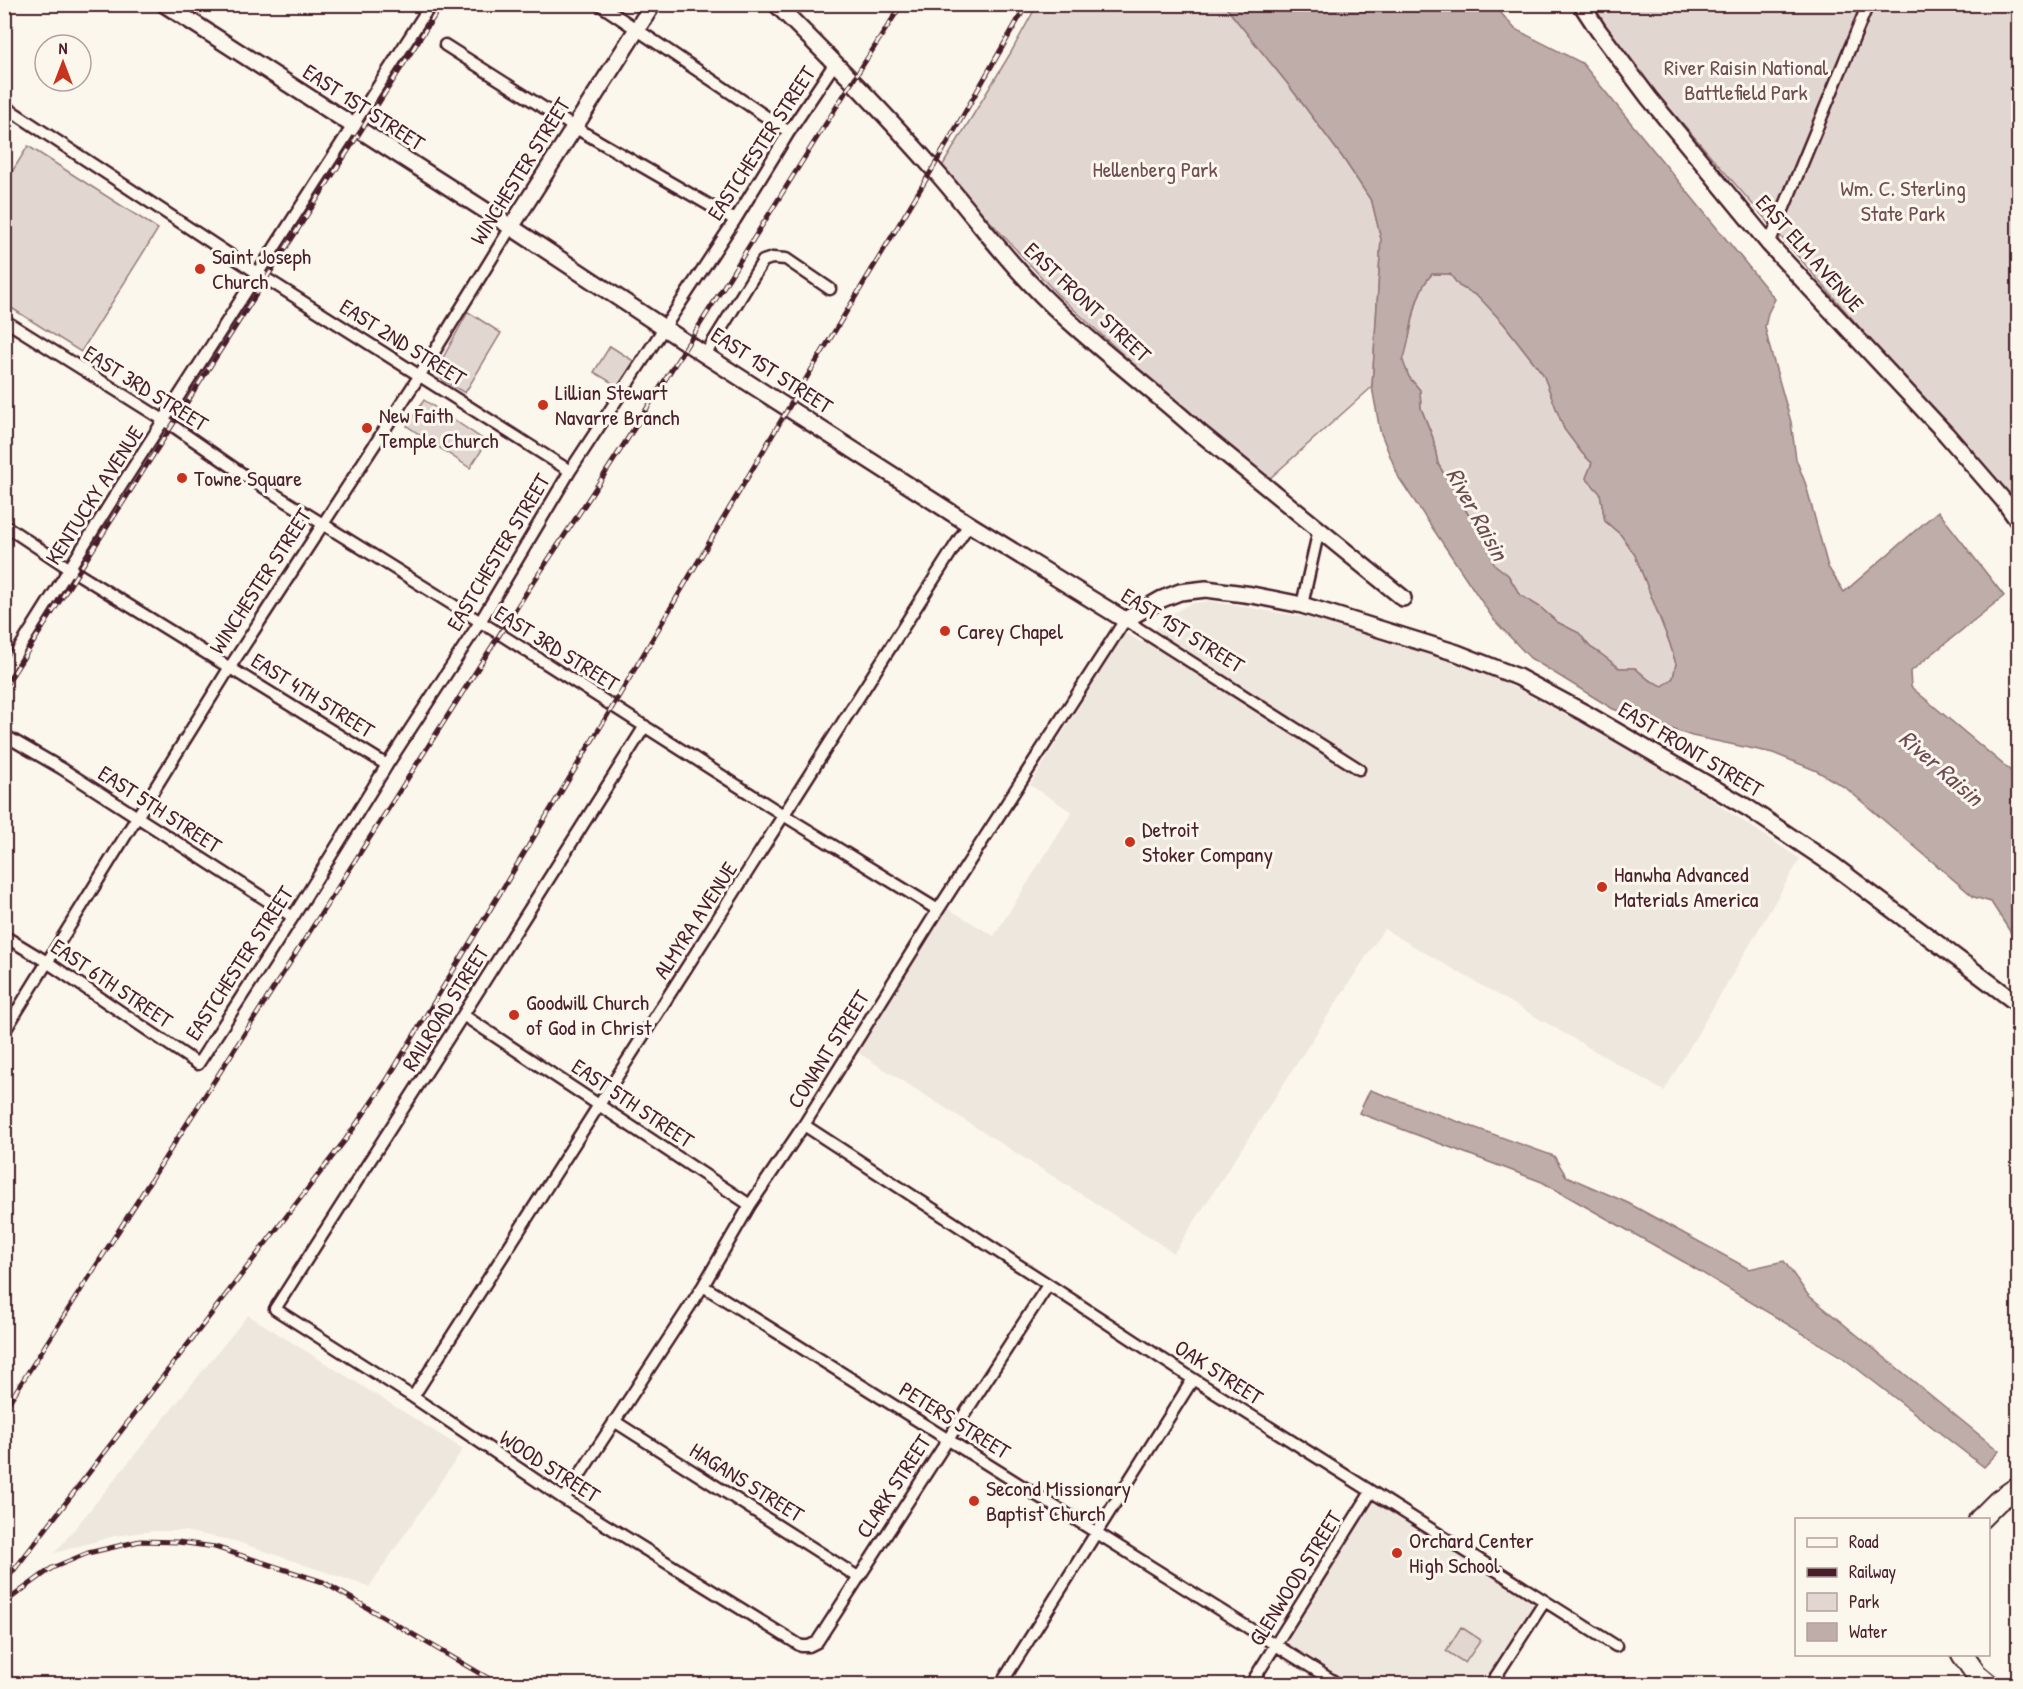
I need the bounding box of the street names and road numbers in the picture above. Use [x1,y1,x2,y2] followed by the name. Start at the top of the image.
[297,56,431,158] street label: EAST 1ST STREET
[700,60,822,226] street label: EASTCHESTER STREET
[463,91,578,250] street label: WINCHESTER STREET
[1749,188,1871,318] street label: EAST ELM AVENUE
[1018,235,1159,369] street label: EAST FRONT STREET
[334,291,472,393] street label: EAST 2ND STREET
[705,319,839,421] street label: EAST 1ST STREET
[78,338,214,439] street label: EAST 3RD STREET
[38,419,150,570] street label: KENTUCKY AVENUE
[439,467,557,636] street label: EASTCHESTER STREET
[202,502,319,660] street label: WINCHESTER STREET
[1116,580,1251,680] street label: EAST 1ST STREET
[489,598,625,699] street label: EAST 3RD STREET
[246,645,381,745] street label: EAST 4TH STREET
[1613,694,1769,804] street label: EAST FRONT STREET
[93,758,228,860] street label: EAST 5TH STREET
[646,855,744,984] street label: ALMYRA AVENUE
[178,880,300,1046] street label: EASTCHESTER STREET
[45,931,179,1035] street label: EAST 6TH STREET
[394,939,496,1076] street label: RAILROAD STREET
[780,984,877,1114] street label: CONANT STREET
[566,1051,700,1155] street label: EAST 5TH STREET
[1169,1332,1270,1412] street label: OAK STREET
[894,1374,1017,1466] street label: PETERS STREET
[494,1422,606,1510] street label: WOOD STREET
[848,1428,938,1544] street label: CLARK STREET
[684,1435,810,1529] street label: HAGANS STREET
[1242,1504,1349,1651] street label: GLENWOOD STREET

